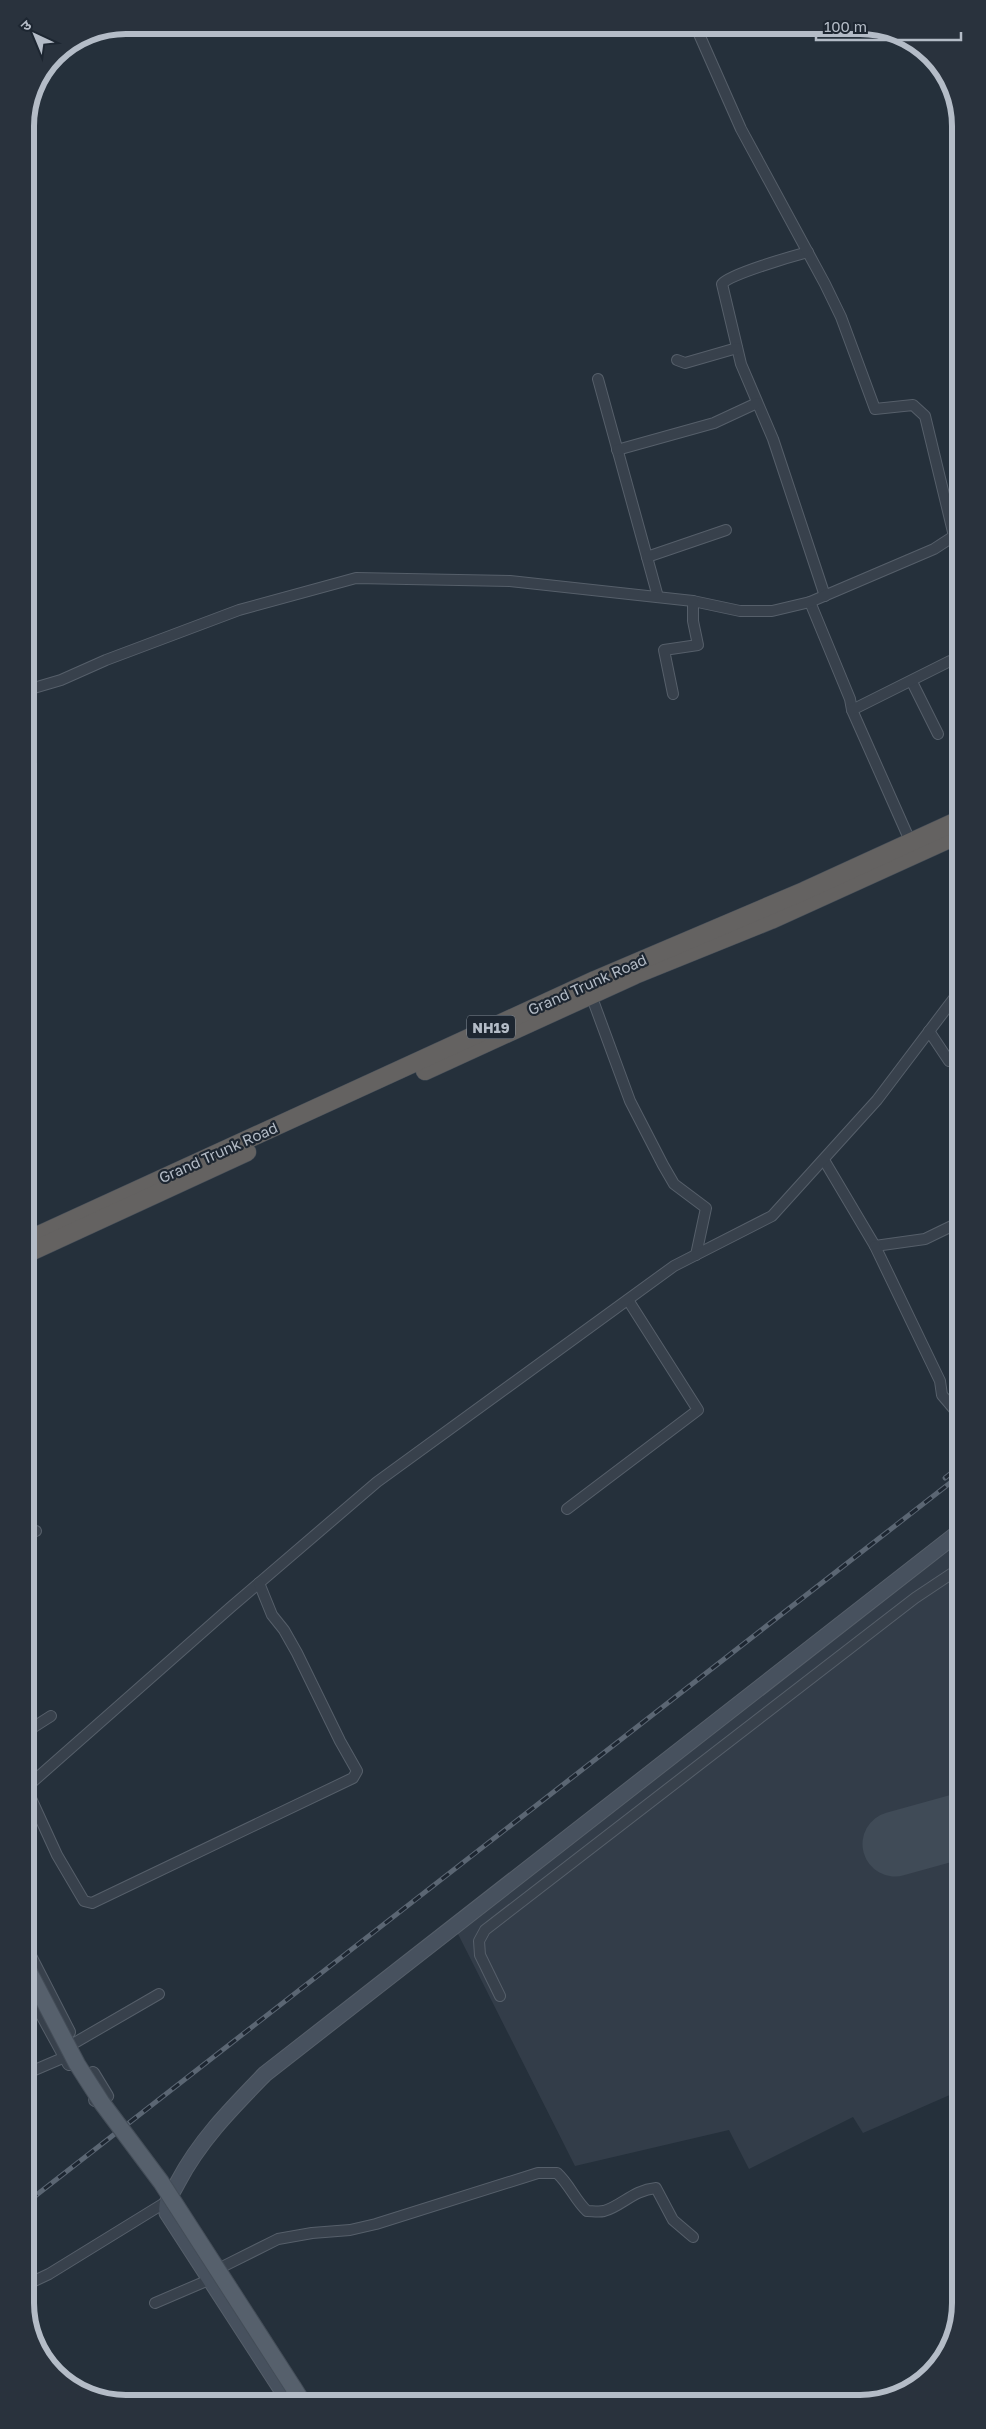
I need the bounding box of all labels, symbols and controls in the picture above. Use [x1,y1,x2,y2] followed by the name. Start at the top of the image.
[10,10,60,60] north arrow
[816,10,961,42] scale bar
[17,16,35,34] text: उ
[824,17,867,35] text: 100 m
[525,950,649,1018] street label: Grand Trunk Road
[467,1016,515,1038] road number: NH19
[156,1118,280,1186] street label: Grand Trunk Road

